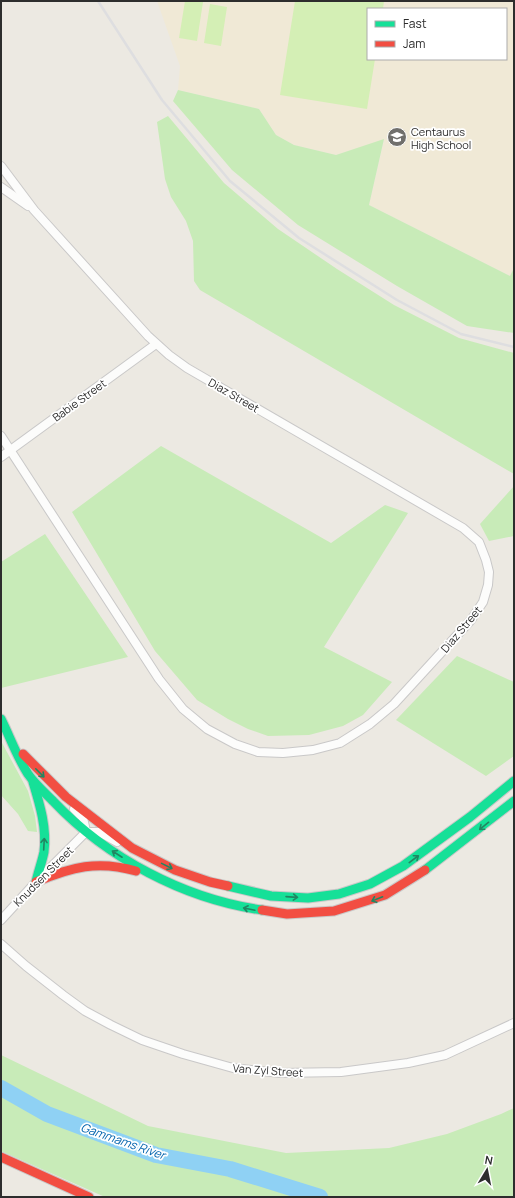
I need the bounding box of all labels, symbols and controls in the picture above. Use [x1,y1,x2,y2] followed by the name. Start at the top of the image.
[367,8,507,60] legend
[403,15,427,32] text: Fast
[403,35,425,52] text: Jam
[411,124,471,152] place label: Centaurus High School
[386,126,408,148] school or university icon: Centaurus High School
[206,374,262,416] street label: Diaz Street
[49,375,109,425] street label: Babie Street
[437,603,485,655] street label: Diaz Street
[35,767,45,777] one-way arrow
[478,821,489,830] one-way arrow
[40,838,48,851] one-way arrow
[10,843,76,909] street label: Knudsen Street
[112,850,123,858] one-way arrow
[408,854,419,863] one-way arrow
[161,863,173,870] one-way arrow
[285,893,298,900] one-way arrow
[371,896,383,903] one-way arrow
[243,905,256,913] one-way arrow
[232,1060,304,1080] street label: Van Zyl Street
[78,1119,169,1164] water label: Gammams River
[467,1150,507,1190] north arrow
[484,1152,494,1168] text: N

